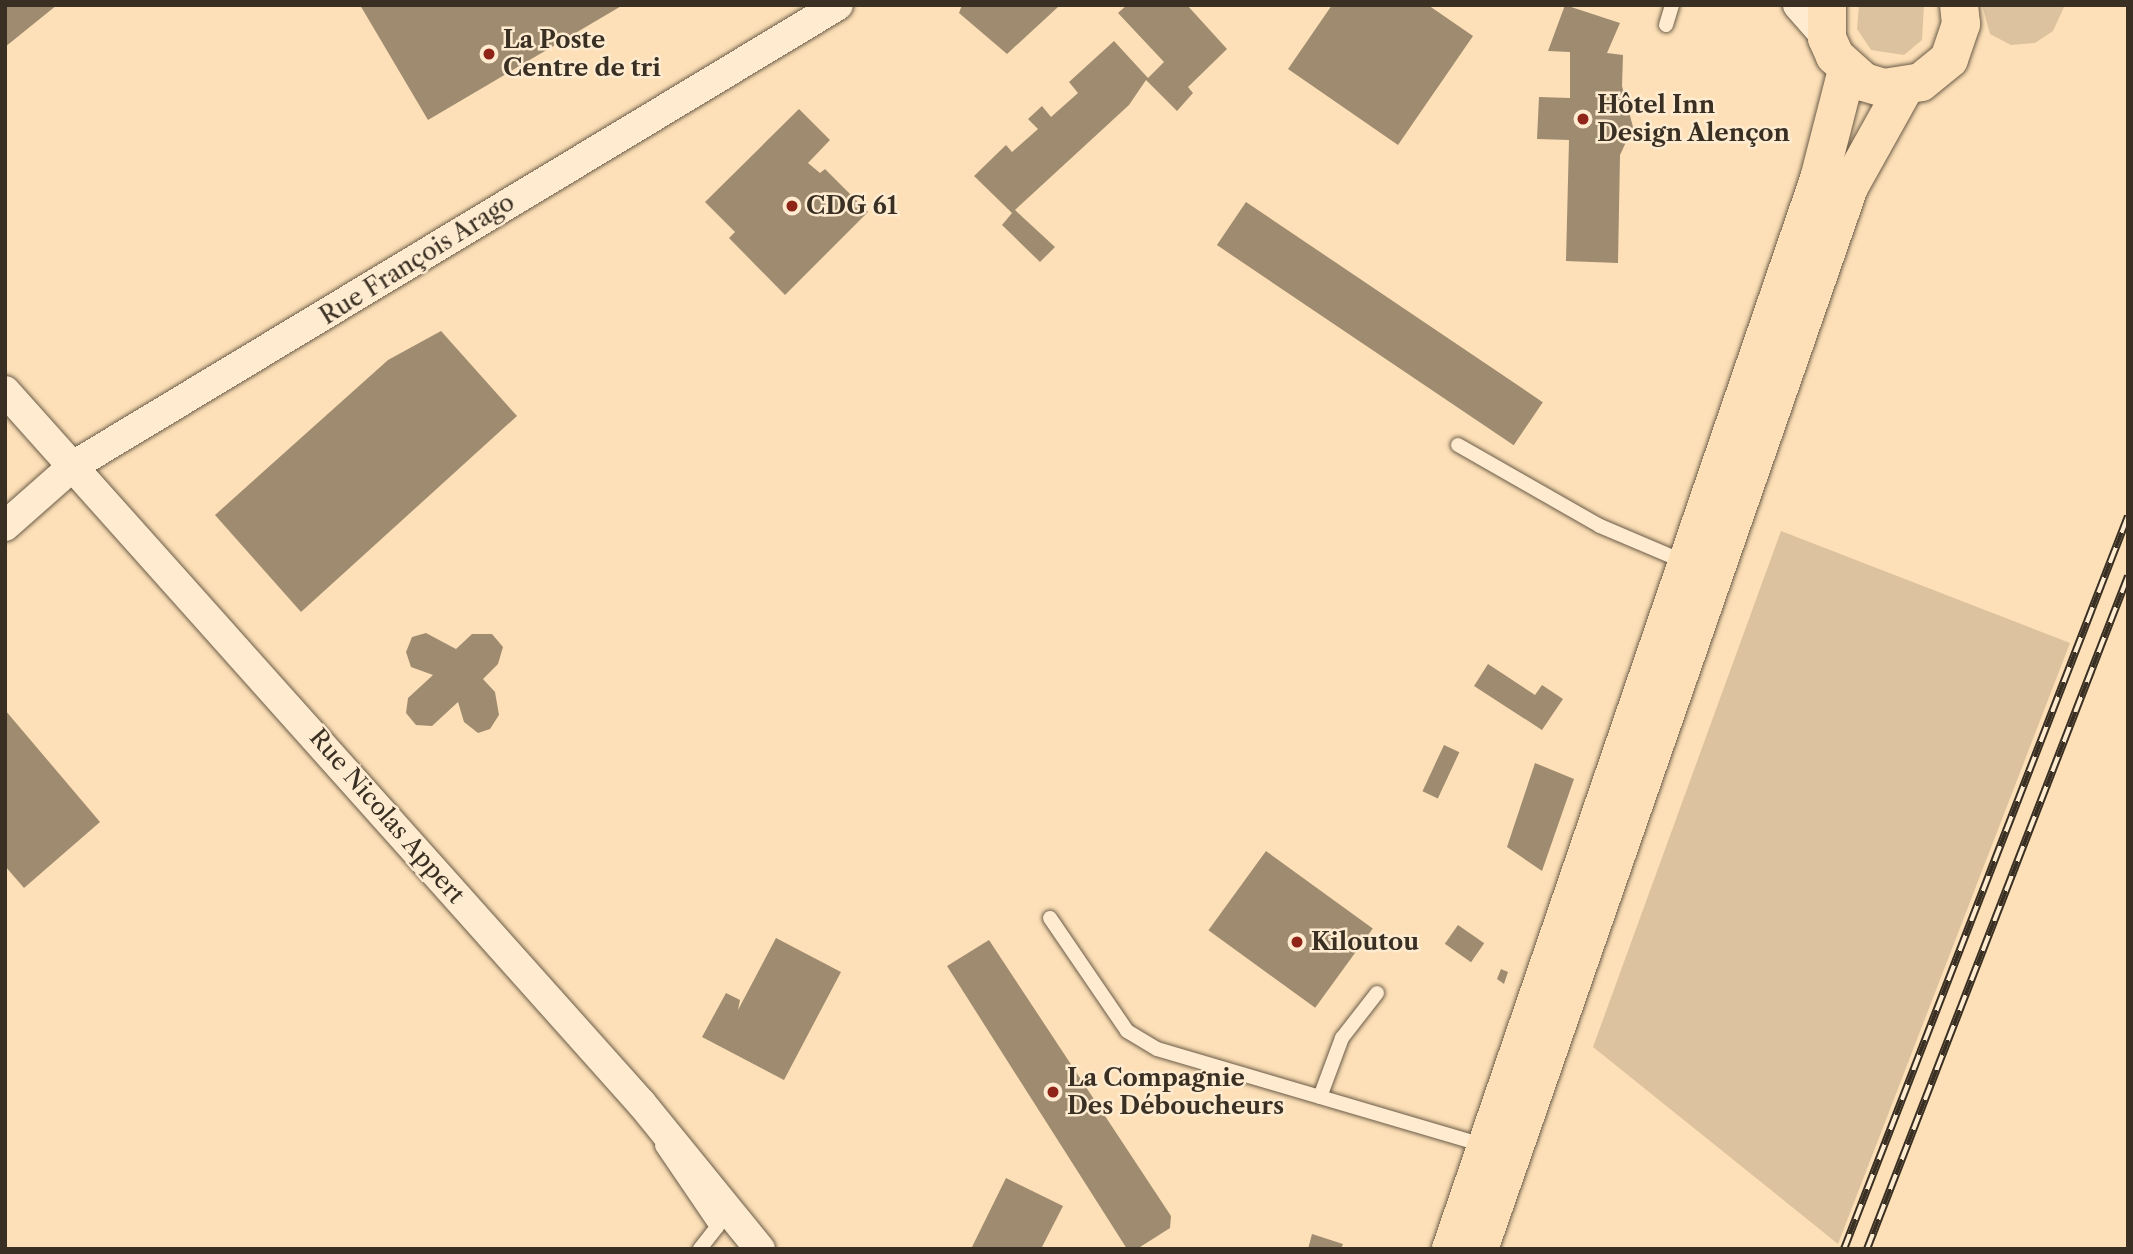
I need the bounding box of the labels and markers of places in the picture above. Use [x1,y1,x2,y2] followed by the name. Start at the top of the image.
[503,26,661,82] place label: La Poste Centre de tri
[481,46,497,62] marker: La Poste Centre de tri
[1597,91,1791,147] place label: Hôtel Inn Design Alençon
[1575,111,1591,127] marker: Hôtel Inn Design Alençon
[806,192,898,220] place label: CDG 61
[784,198,800,214] marker: CDG 61
[1311,928,1419,956] place label: Kiloutou
[1289,934,1305,950] marker: Kiloutou
[1067,1064,1284,1120] place label: La Compagnie Des Déboucheurs
[1045,1084,1061,1100] marker: La Compagnie Des Déboucheurs

